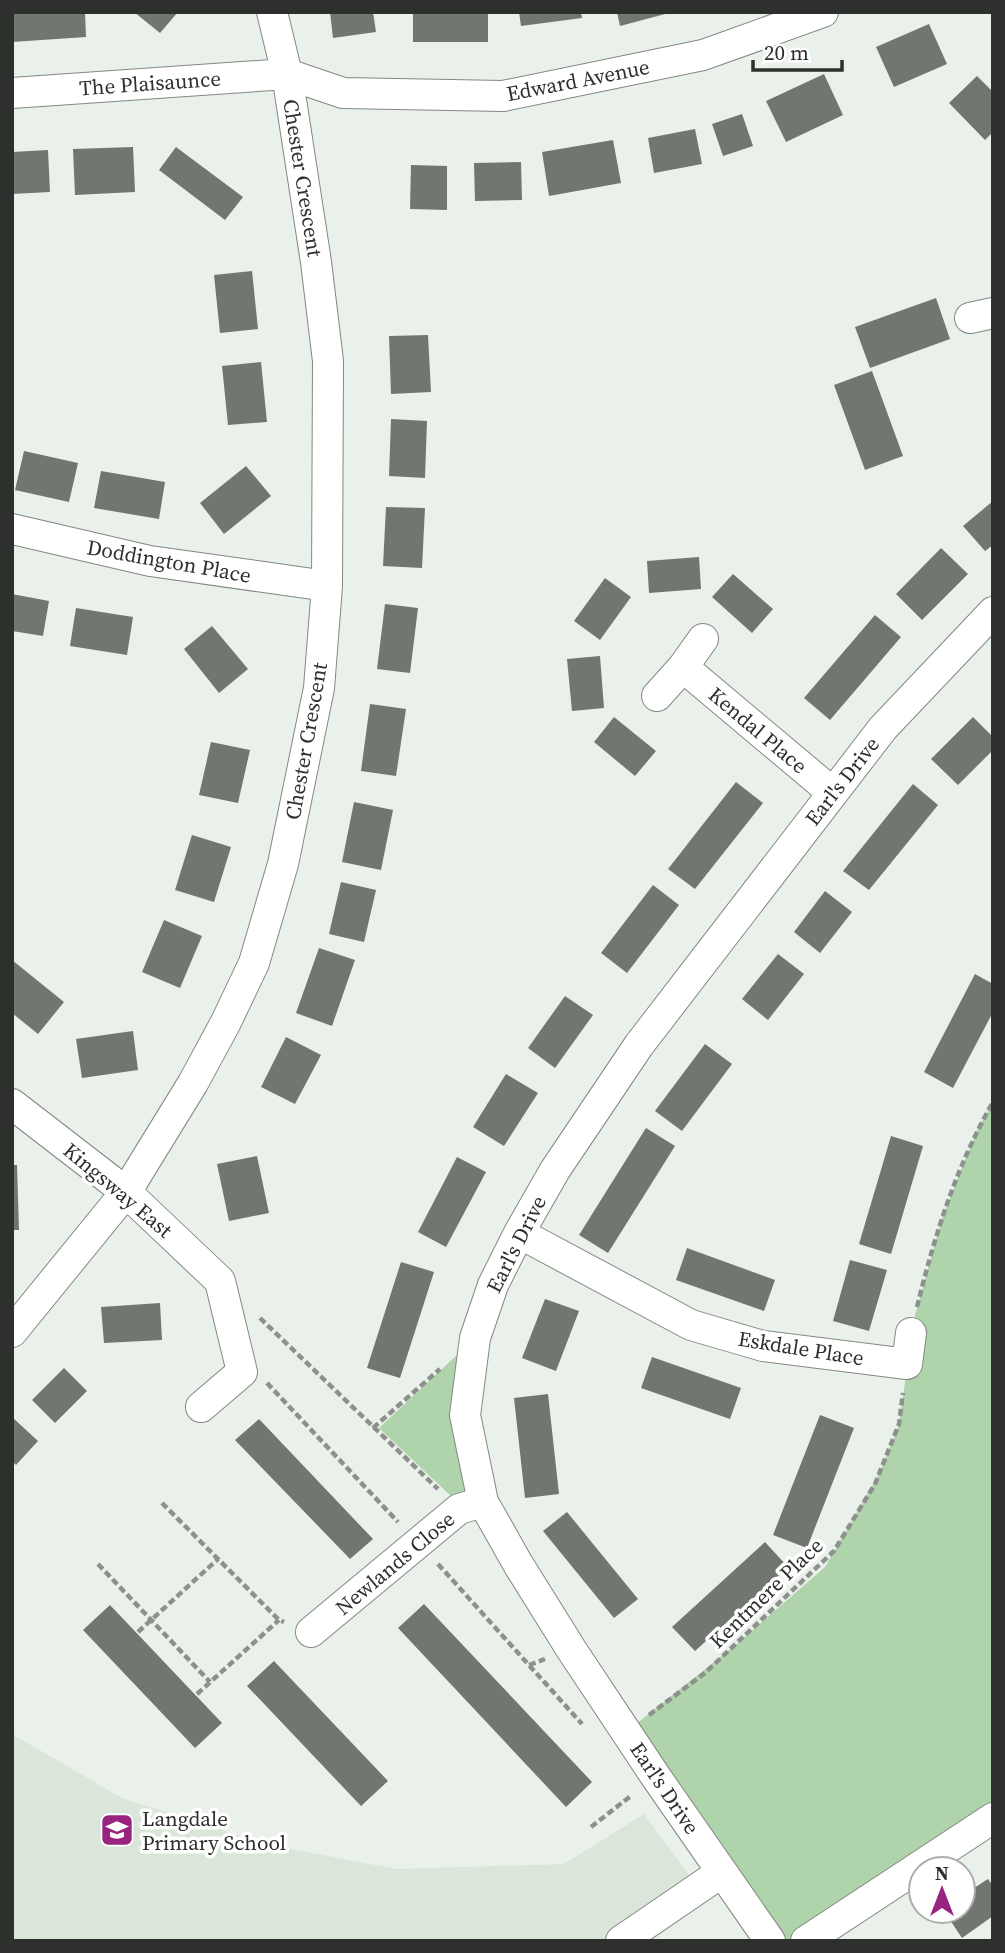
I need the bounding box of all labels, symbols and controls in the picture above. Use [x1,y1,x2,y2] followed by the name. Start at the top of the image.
[753,28,842,72] scale bar
[764,38,809,67] text: 20 m
[504,52,652,108] street label: Edward Avenue
[78,64,222,102] street label: The Plaisaunce
[276,97,330,259] street label: Chester Crescent
[85,532,253,590] street label: Doddington Place
[278,660,334,822] street label: Chester Crescent
[702,680,814,780] street label: Kendal Place
[798,730,886,832] street label: Earl's Drive
[57,1136,179,1244] street label: Kingsway East
[479,1190,553,1298] street label: Earl's Drive
[736,1324,866,1372] street label: Eskdale Place
[329,1505,461,1621] street label: Newlands Close
[703,1531,829,1655] street label: Kentmere Place
[623,1736,707,1840] street label: Earl's Drive
[142,1804,286,1857] place label: Langdale Primary School
[98,1811,136,1849] school or university icon: Langdale Primary School
[907,1855,977,1925] north arrow
[935,1860,949,1886] text: N

